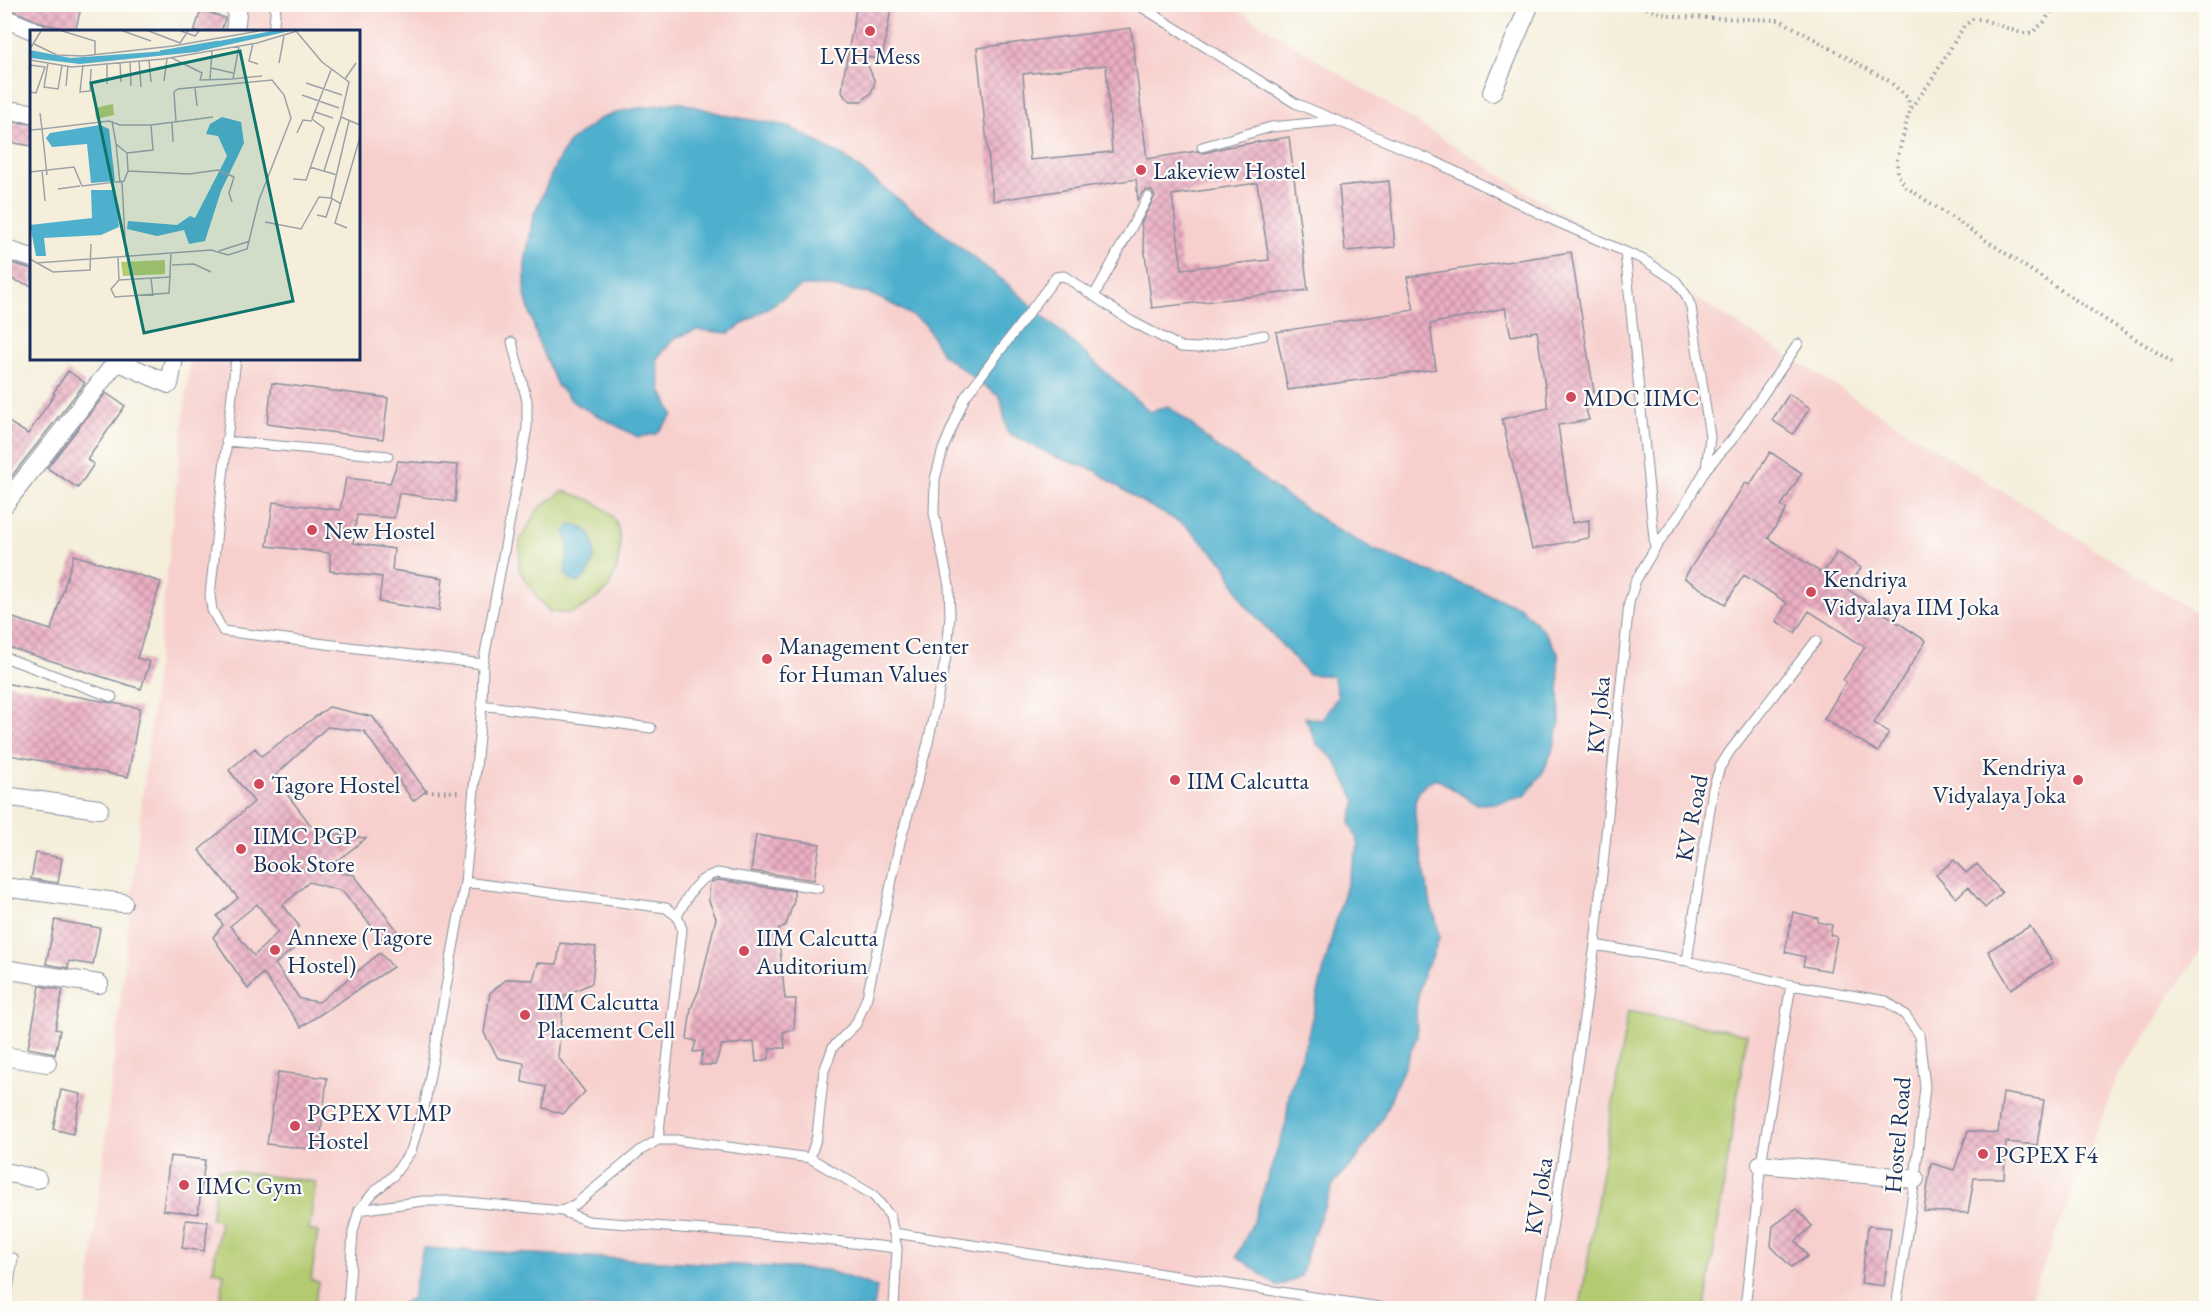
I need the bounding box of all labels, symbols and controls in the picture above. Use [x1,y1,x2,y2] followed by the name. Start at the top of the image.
[863,24,877,38] marker: LVH Mess
[30,30,360,360] inset map
[820,40,920,71] place label: LVH Mess
[1153,155,1306,186] place label: Lakeview Hostel
[1134,163,1148,177] marker: Lakeview Hostel
[1583,382,1700,413] place label: MDC IIMC
[1564,390,1578,404] marker: MDC IIMC
[324,515,436,546] place label: New Hostel
[305,523,319,537] marker: New Hostel
[1823,563,2000,622] place label: Kendriya Vidyalaya IIM Joka
[1804,585,1818,599] marker: Kendriya Vidyalaya IIM Joka
[779,630,969,689] place label: Management Center for Human Values
[760,652,774,666] marker: Management Center for Human Values
[1579,674,1617,755] street label: KV Joka
[1932,751,2066,810] place label: Kendriya Vidyalaya Joka
[1187,765,1310,796] place label: IIM Calcutta
[271,769,401,800] place label: Tagore Hostel
[1667,771,1715,864] street label: KV Road
[1168,773,1182,787] marker: IIM Calcutta
[2071,773,2085,787] marker: Kendriya Vidyalaya Joka
[252,777,266,791] marker: Tagore Hostel
[253,820,357,879] place label: IIMC PGP Book Store
[234,842,248,856] marker: IIMC PGP Book Store
[286,921,432,980] place label: Annexe (Tagore Hostel)
[755,922,879,981] place label: IIM Calcutta Auditorium
[268,943,282,957] marker: Annexe (Tagore Hostel)
[737,944,751,958] marker: IIM Calcutta Auditorium
[537,986,675,1045] place label: IIM Calcutta Placement Cell
[518,1008,532,1022] marker: IIM Calcutta Placement Cell
[1876,1075,1918,1195] street label: Hostel Road
[307,1097,451,1156] place label: PGPEX VLMP Hostel
[288,1119,302,1133] marker: PGPEX VLMP Hostel
[1995,1139,2099,1170] place label: PGPEX F4
[1976,1147,1990,1161] marker: PGPEX F4
[1517,1155,1559,1237] street label: KV Joka
[196,1170,303,1201] place label: IIMC Gym
[177,1178,191,1192] marker: IIMC Gym

